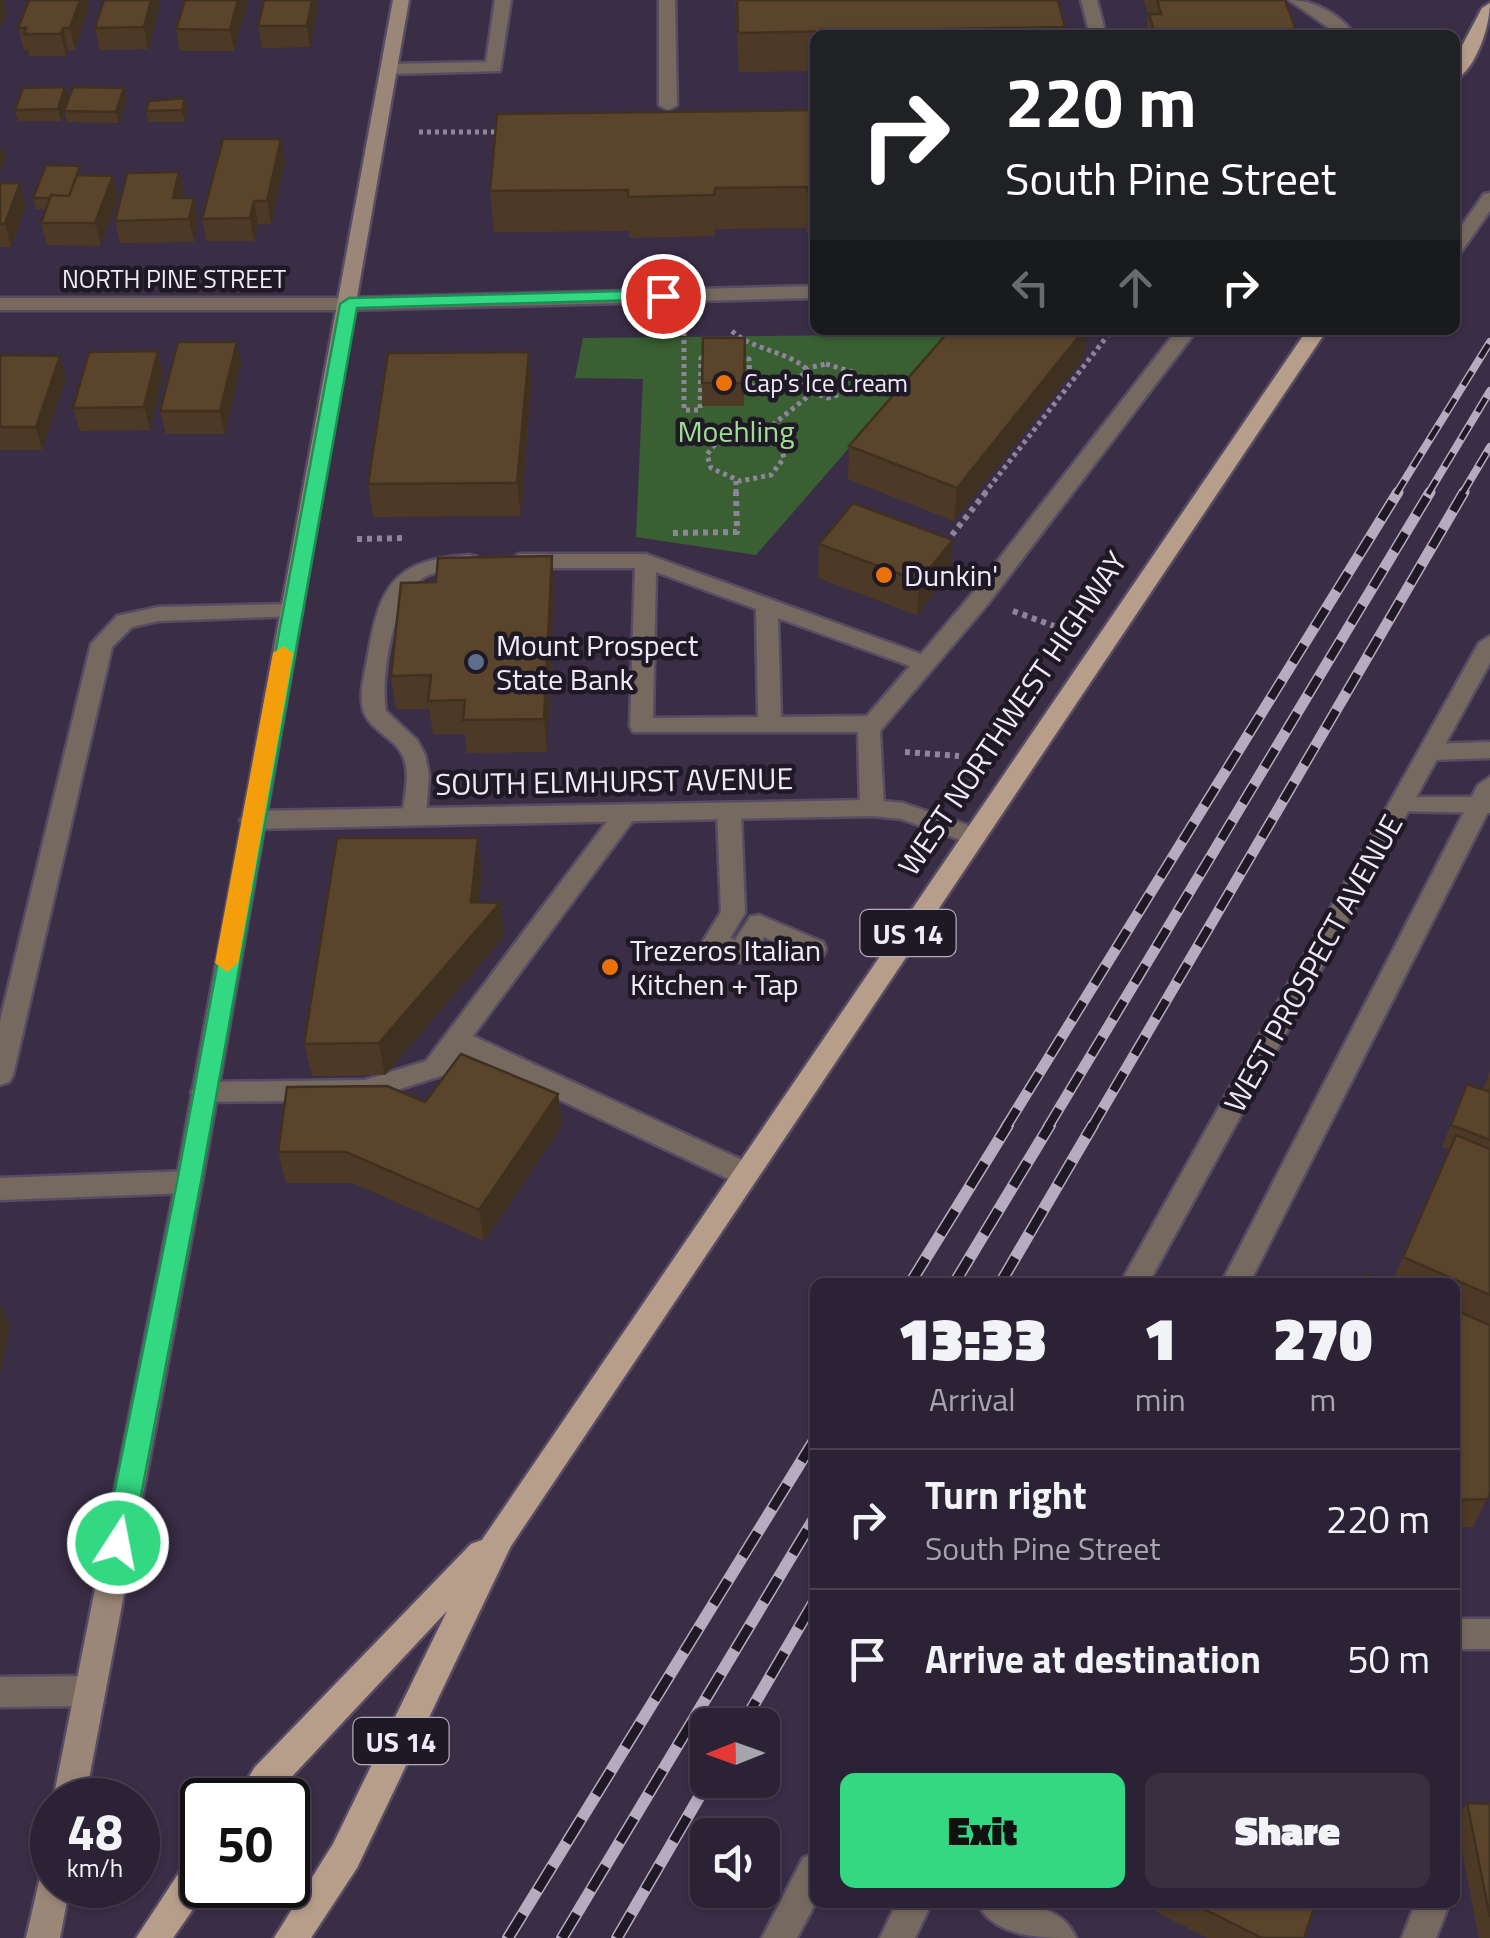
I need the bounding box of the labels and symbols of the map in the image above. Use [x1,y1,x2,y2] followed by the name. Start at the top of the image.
[621,254,706,339] pin
[62,260,286,298] street label: NORTH PINE STREET
[744,364,908,402] place label: Cap's Ice Cream
[713,372,735,394] marker: Cap's Ice Cream
[677,408,795,454] park label: Moehling
[886,542,1138,884] street label: WEST NORTHWEST HIGHWAY
[904,552,998,598] place label: Dunkin'
[873,564,895,586] marker: Dunkin'
[496,622,699,702] place label: Mount Prospect State Bank
[465,651,487,673] marker: Mount Prospect State Bank
[435,755,793,807] street label: SOUTH ELMHURST AVENUE
[1212,806,1414,1120] street label: WEST PROSPECT AVENUE
[860,910,956,956] road number: US 14
[630,927,821,1007] place label: Trezeros Italian Kitchen + Tap
[599,956,621,978] marker: Trezeros Italian Kitchen + Tap
[66,1491,170,1595] position arrow
[690,1708,780,1798] north arrow
[354,1718,448,1764] road number: US 14
[180,1778,310,1908] speed limit sign: 50

